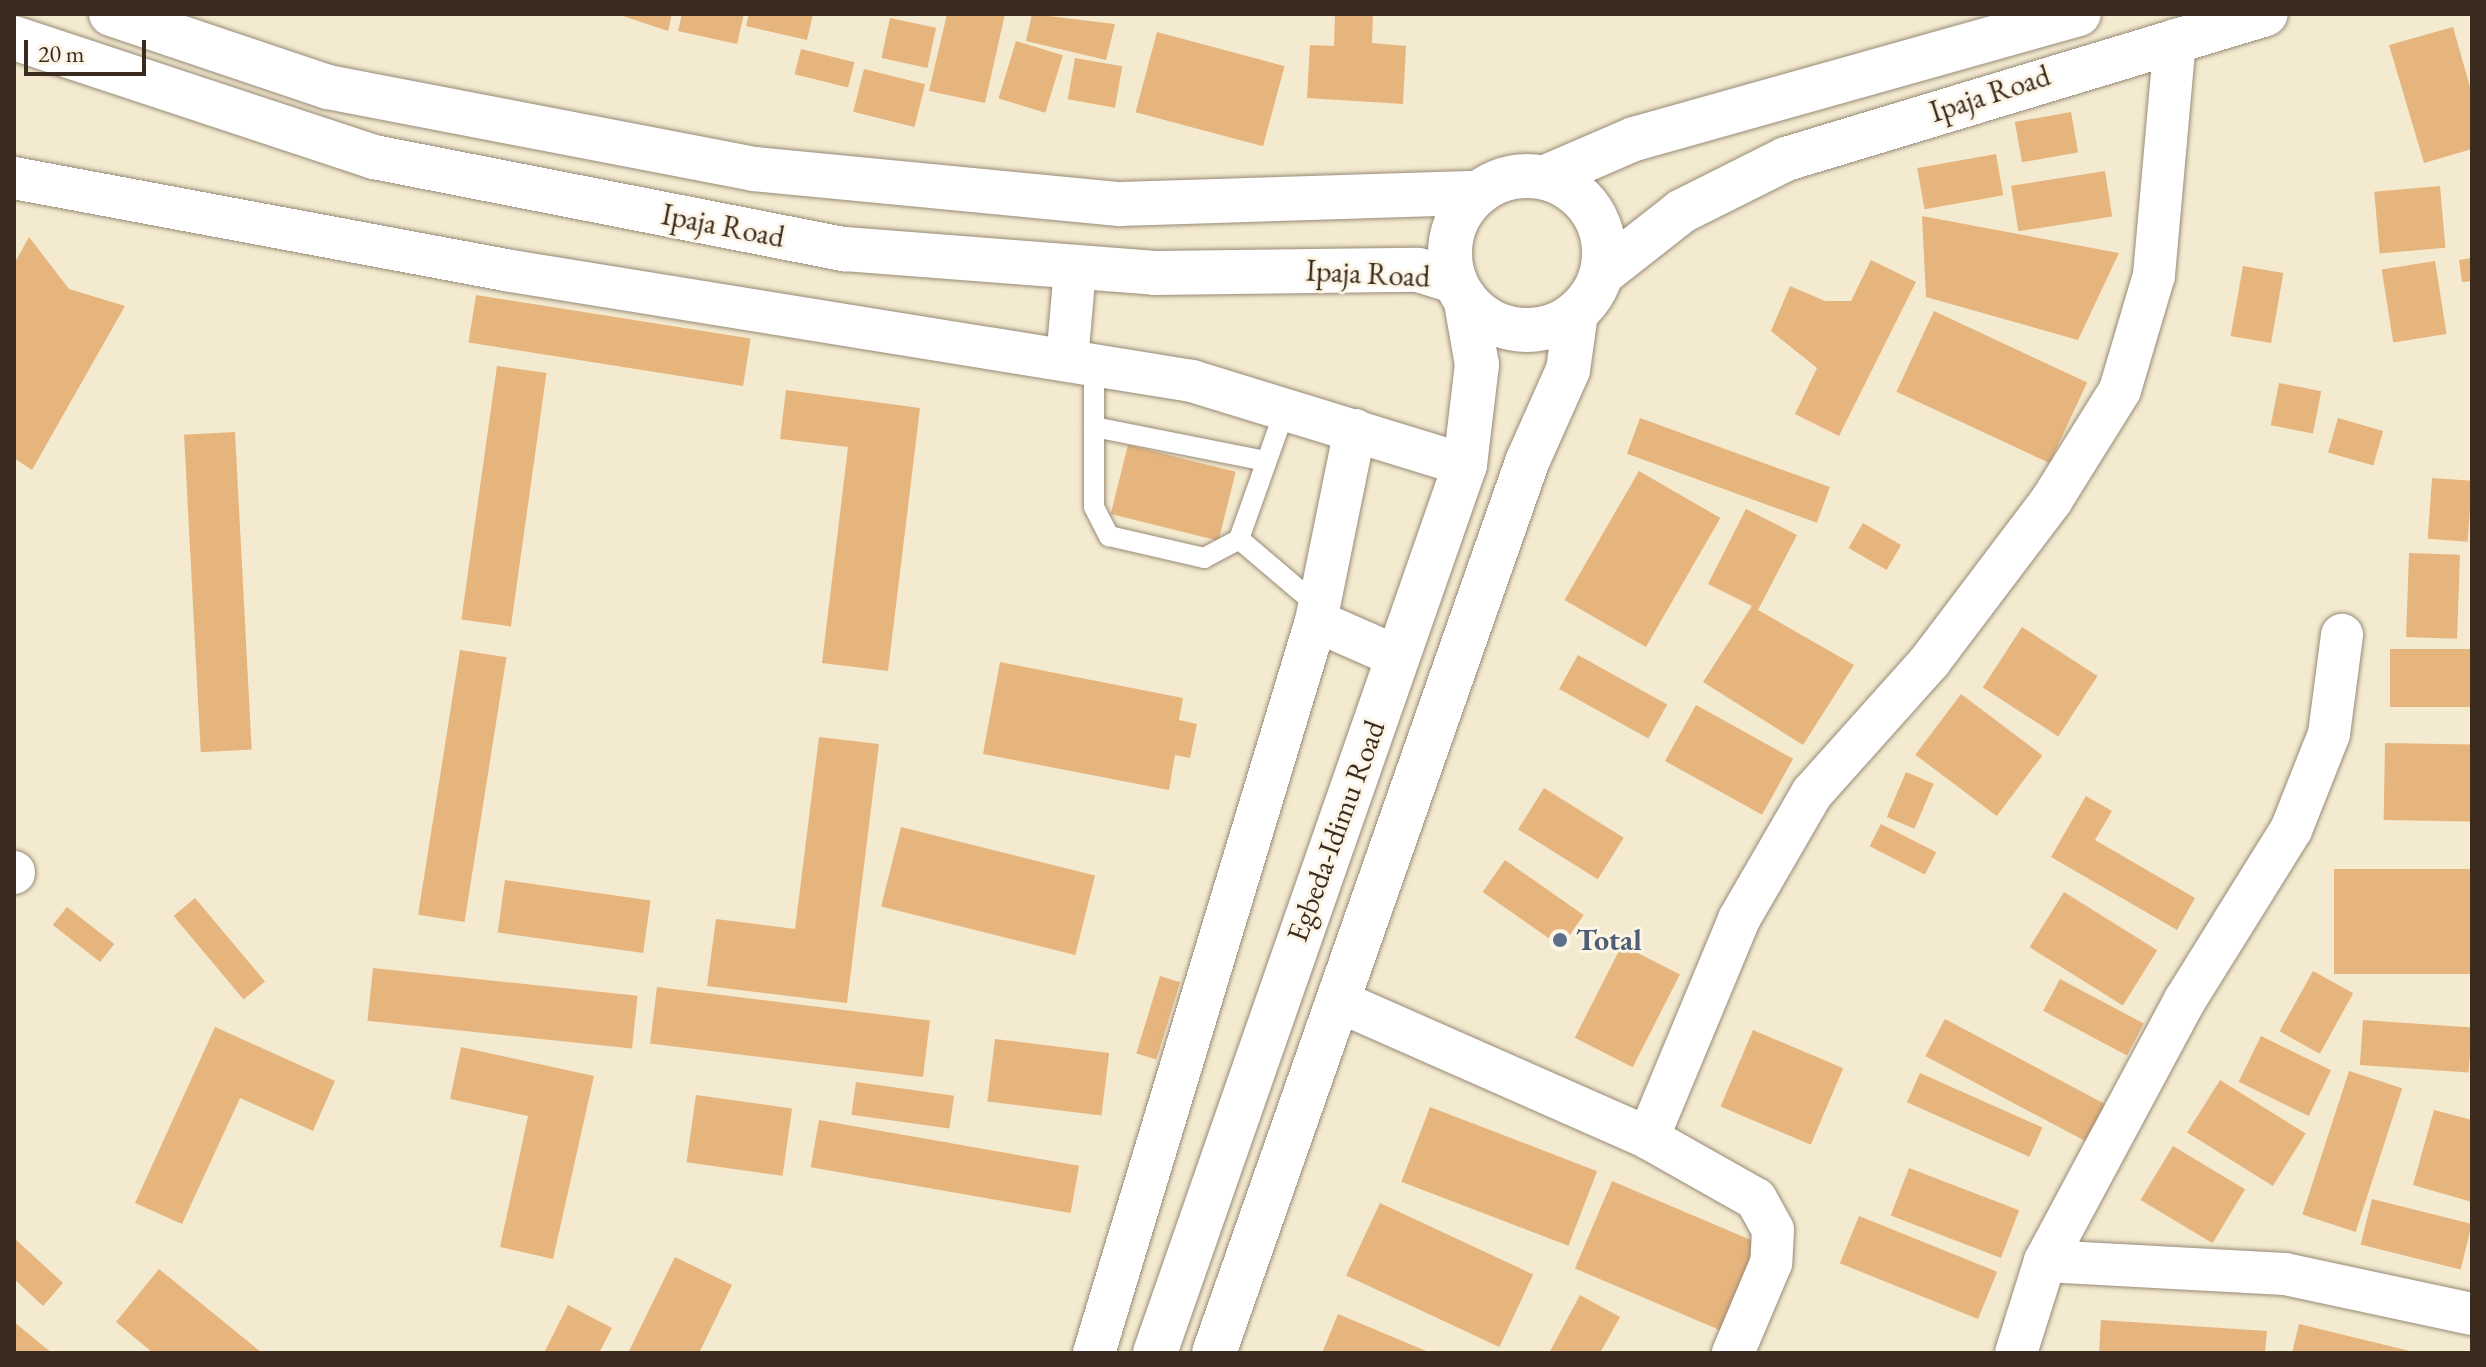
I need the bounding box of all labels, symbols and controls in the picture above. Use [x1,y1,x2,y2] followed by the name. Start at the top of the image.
[28,24,150,74] scale bar
[38,38,85,69] text: 20 m
[1925,58,2055,130] street label: Ipaja Road
[659,196,787,256] street label: Ipaja Road
[1305,253,1431,295] street label: Ipaja Road
[1279,715,1393,947] street label: Egbeda-Idimu Road
[1576,922,1642,958] place label: Total
[1551,931,1569,949] marker: Total

